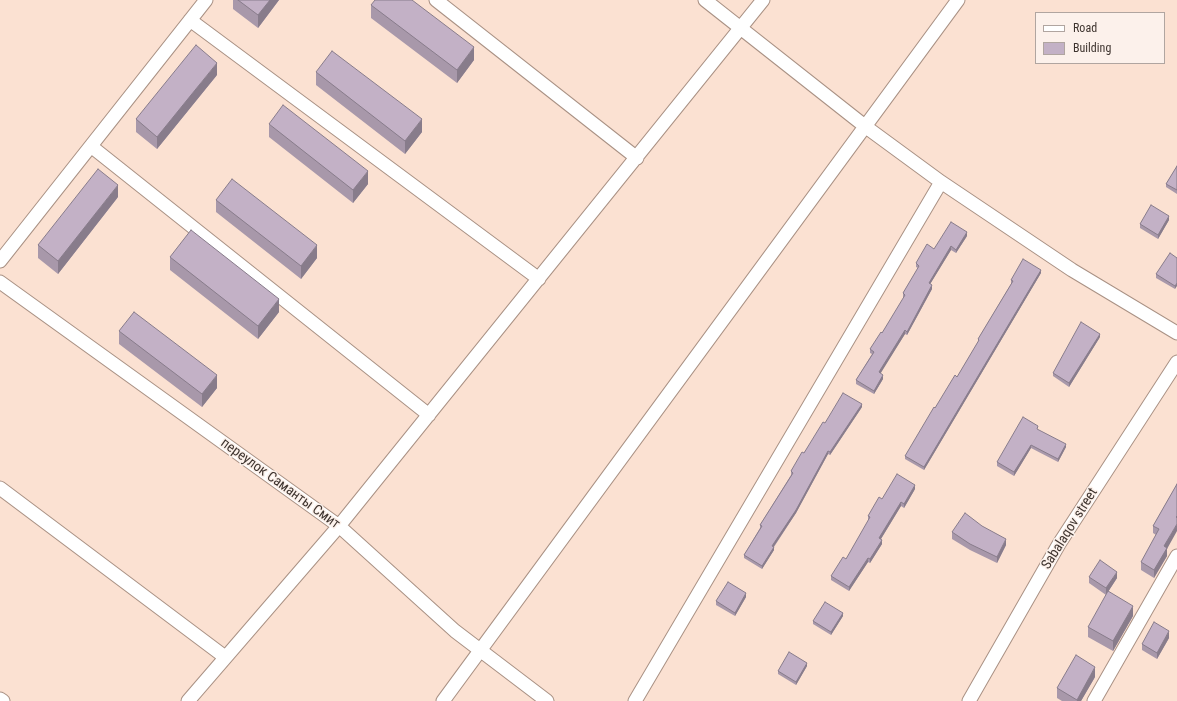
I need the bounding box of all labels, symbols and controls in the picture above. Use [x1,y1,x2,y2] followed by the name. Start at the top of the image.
[1035,12,1165,64] legend
[1073,21,1097,35] text: Road
[1073,41,1111,55] text: Building
[217,435,343,533] street label: переулок Саманты Смит
[1038,485,1102,573] street label: Sabalaqov street

